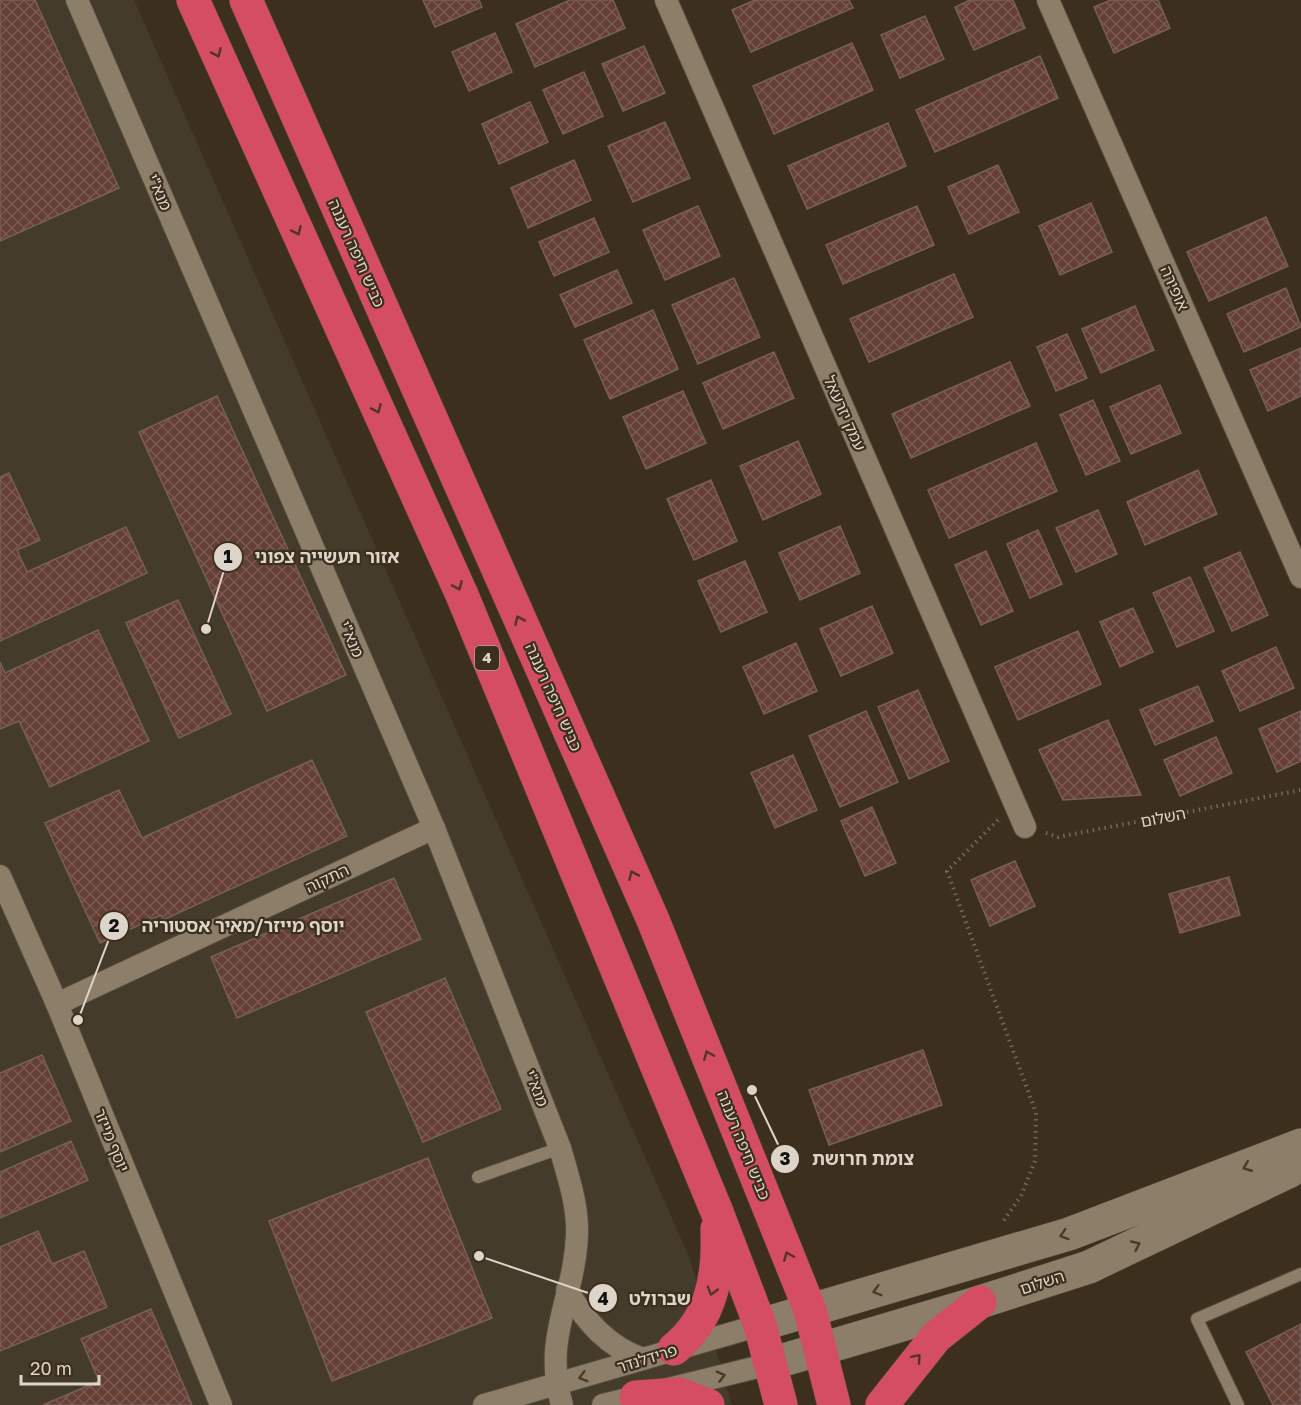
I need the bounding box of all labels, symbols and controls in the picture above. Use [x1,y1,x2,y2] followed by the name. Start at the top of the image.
[210,47,222,58] one-way arrow
[143,171,177,213] street label: מנא"י
[324,196,390,310] street label: כביש חיפה רעננה
[290,225,302,236] one-way arrow
[1156,262,1194,314] street label: אופירה
[820,372,870,454] street label: עמק יזרעאל
[370,402,382,413] one-way arrow
[213,539,412,575] callout: אזור תעשייה צפוני
[223,545,233,567] text: 1
[254,545,400,567] text: אזור תעשייה צפוני
[450,580,462,591] one-way arrow
[514,616,526,627] one-way arrow
[335,618,369,660] street label: מנא"י
[521,640,587,754] street label: כביש חיפה רעננה
[475,646,499,670] road number: 4
[1139,803,1187,831] street label: השלום
[302,859,352,897] street label: התקוה
[629,870,641,881] one-way arrow
[99,908,356,944] callout: יוסף מייזר/מאיר אסטוריה
[109,914,120,936] text: 2
[141,914,345,936] text: יוסף מייזר/מאיר אסטוריה
[703,1050,715,1061] one-way arrow
[521,1067,553,1109] street label: מנא"י
[713,1087,775,1203] street label: כביש חיפה רעננה
[90,1105,134,1175] street label: יוסף מייזר
[770,1141,926,1177] callout: צומת חרושת
[780,1147,791,1169] text: 3
[812,1147,914,1169] text: צומת חרושת
[1242,1160,1253,1172] one-way arrow
[1059,1228,1070,1240] one-way arrow
[1129,1240,1140,1252] one-way arrow
[783,1251,795,1262] one-way arrow
[1017,1265,1067,1299] street label: השלום
[588,1280,703,1316] callout: שברולט
[872,1284,883,1296] one-way arrow
[707,1285,719,1296] one-way arrow
[597,1287,609,1309] text: 4
[629,1287,691,1309] text: שברולט
[614,1339,680,1377] street label: פרידלנדר
[21,1348,99,1386] scale bar
[910,1354,921,1365] one-way arrow
[30,1357,72,1379] text: 20 m
[578,1370,589,1382] one-way arrow
[716,1370,726,1383] one-way arrow

